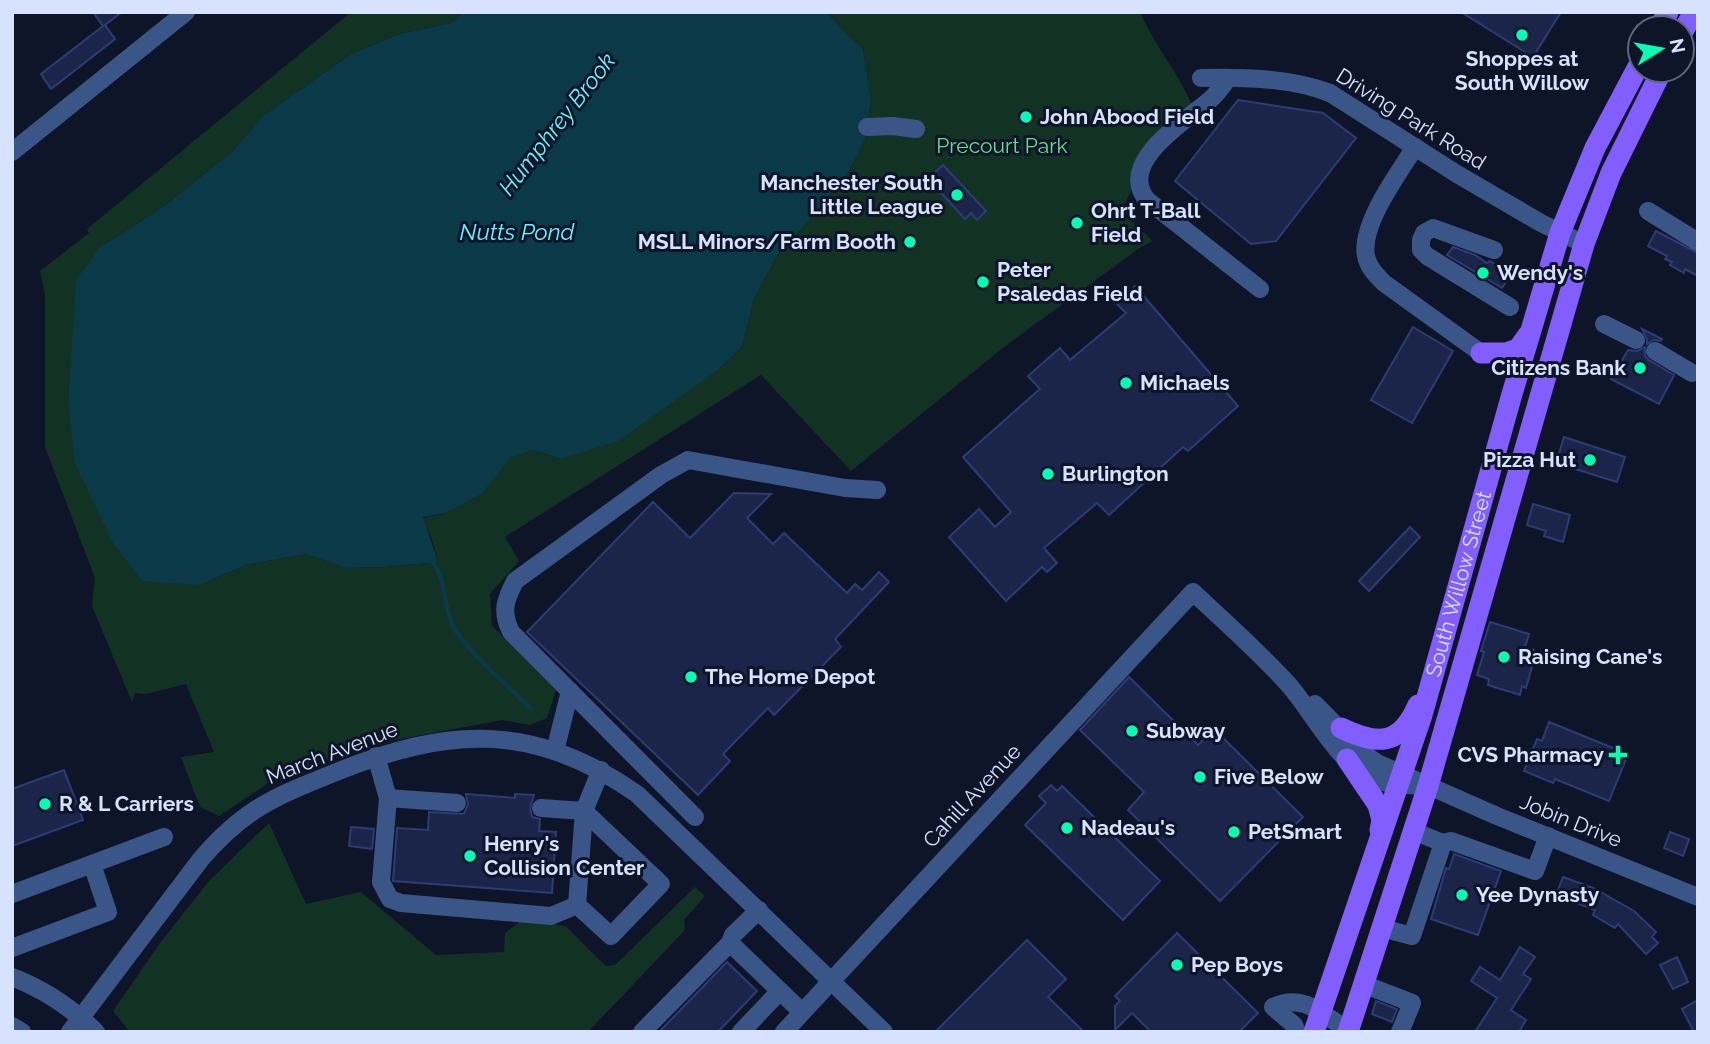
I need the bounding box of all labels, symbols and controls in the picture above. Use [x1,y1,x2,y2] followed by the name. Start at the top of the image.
[1626,14,1696,84] north arrow
[1514,27,1530,43] marker: Shoppes at South Willow
[1666,37,1690,55] text: N
[1455,46,1590,95] place label: Shoppes at South Willow
[493,47,621,200] water label: Humphrey Brook
[1332,62,1491,175] street label: Driving Park Road
[1040,104,1214,129] place label: John Abood Field
[1018,109,1034,125] marker: John Abood Field
[936,133,1068,158] park label: Precourt Park
[760,170,943,219] place label: Manchester South Little League
[949,187,965,203] marker: Manchester South Little League
[1091,198,1201,247] place label: Ohrt T-Ball Field
[1069,215,1085,231] marker: Ohrt T-Ball Field
[460,218,576,245] water label: Nutts Pond
[638,229,896,254] place label: MSLL Minors/Farm Booth
[902,234,918,250] marker: MSLL Minors/Farm Booth
[997,257,1143,306] place label: Peter Psaledas Field
[1497,260,1583,285] place label: Wendy's
[1475,265,1491,281] marker: Wendy's
[975,274,991,290] marker: Peter Psaledas Field
[1491,355,1626,380] place label: Citizens Bank
[1632,360,1648,376] marker: Citizens Bank
[1140,370,1230,395] place label: Michaels
[1118,375,1134,391] marker: Michaels
[1483,447,1576,472] place label: Pizza Hut
[1582,452,1598,468] marker: Pizza Hut
[1062,461,1169,486] place label: Burlington
[1040,466,1056,482] marker: Burlington
[1420,488,1496,680] street label: South Willow Street
[1518,644,1662,669] place label: Raising Cane's
[1496,649,1512,665] marker: Raising Cane's
[705,664,875,689] place label: The Home Depot
[683,669,699,685] marker: The Home Depot
[262,716,401,789] street label: March Avenue
[1146,718,1226,743] place label: Subway
[1124,723,1140,739] marker: Subway
[918,739,1026,852] street label: Cahill Avenue
[1457,742,1604,767] place label: CVS Pharmacy
[1610,747,1626,763] marker: CVS Pharmacy
[1214,764,1324,789] place label: Five Below
[1192,769,1208,785] marker: Five Below
[1517,789,1626,852] street label: Jobin Drive
[59,791,194,816] place label: R & L Carriers
[37,796,53,812] marker: R & L Carriers
[1081,815,1175,840] place label: Nadeau's
[1248,819,1342,844] place label: PetSmart
[1059,820,1075,836] marker: Nadeau's
[1226,824,1242,840] marker: PetSmart
[484,831,644,880] place label: Henry's Collision Center
[462,848,478,864] marker: Henry's Collision Center
[1476,882,1600,907] place label: Yee Dynasty
[1454,887,1470,903] marker: Yee Dynasty
[1191,952,1283,977] place label: Pep Boys
[1169,957,1185,973] marker: Pep Boys

